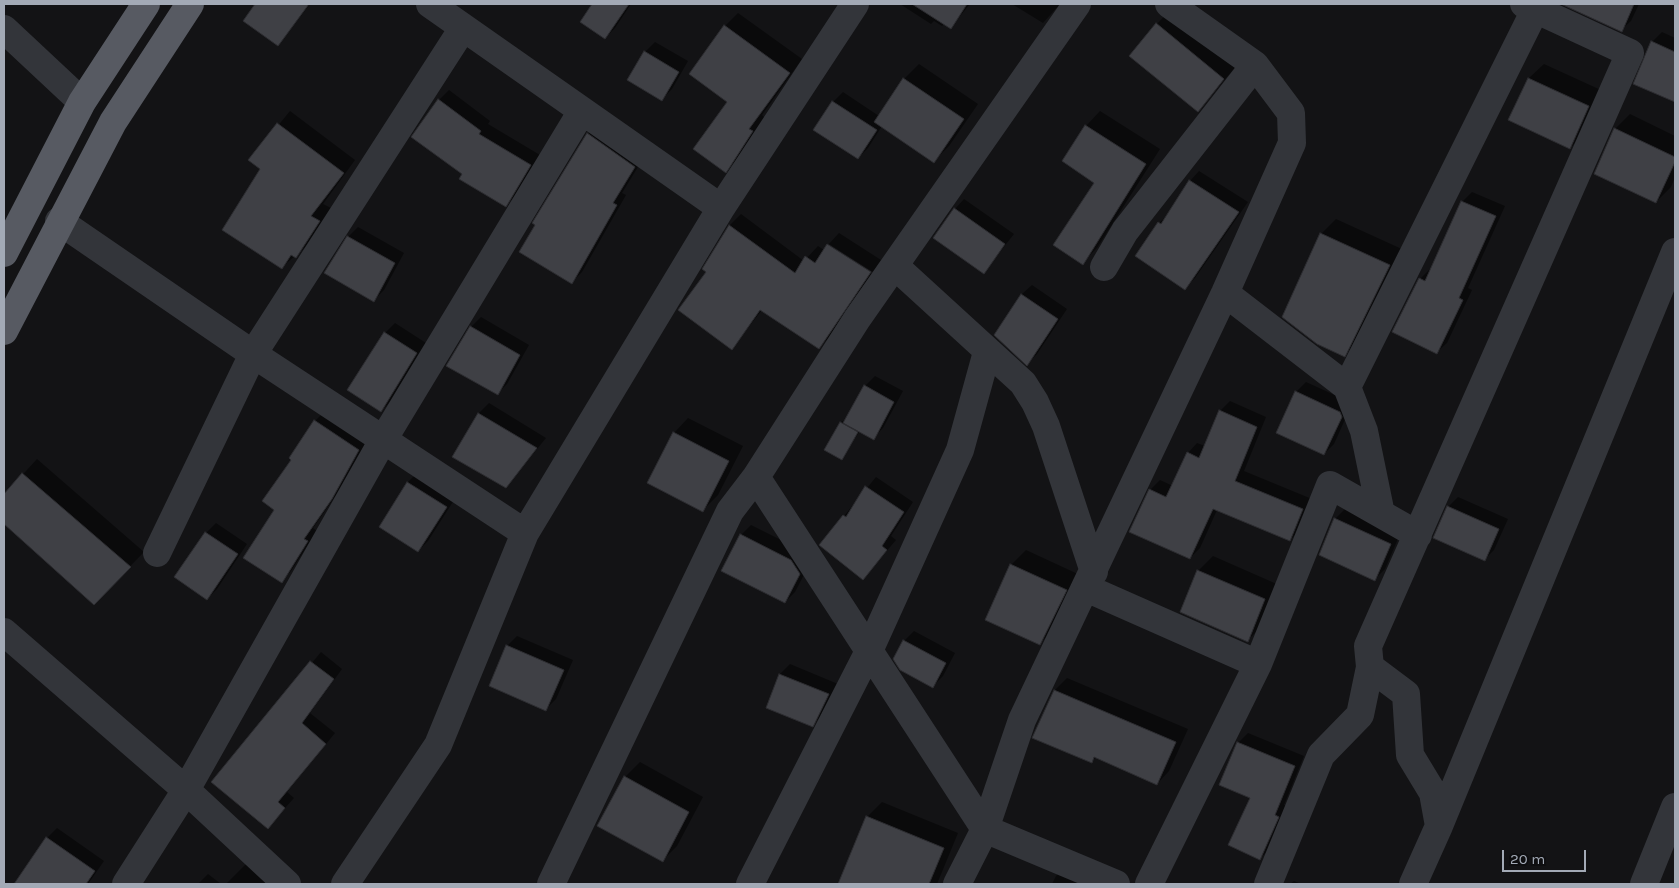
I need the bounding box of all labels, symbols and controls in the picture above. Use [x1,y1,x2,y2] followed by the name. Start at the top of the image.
[1504,840,1588,872] scale bar
[1510,850,1545,868] text: 20 m

